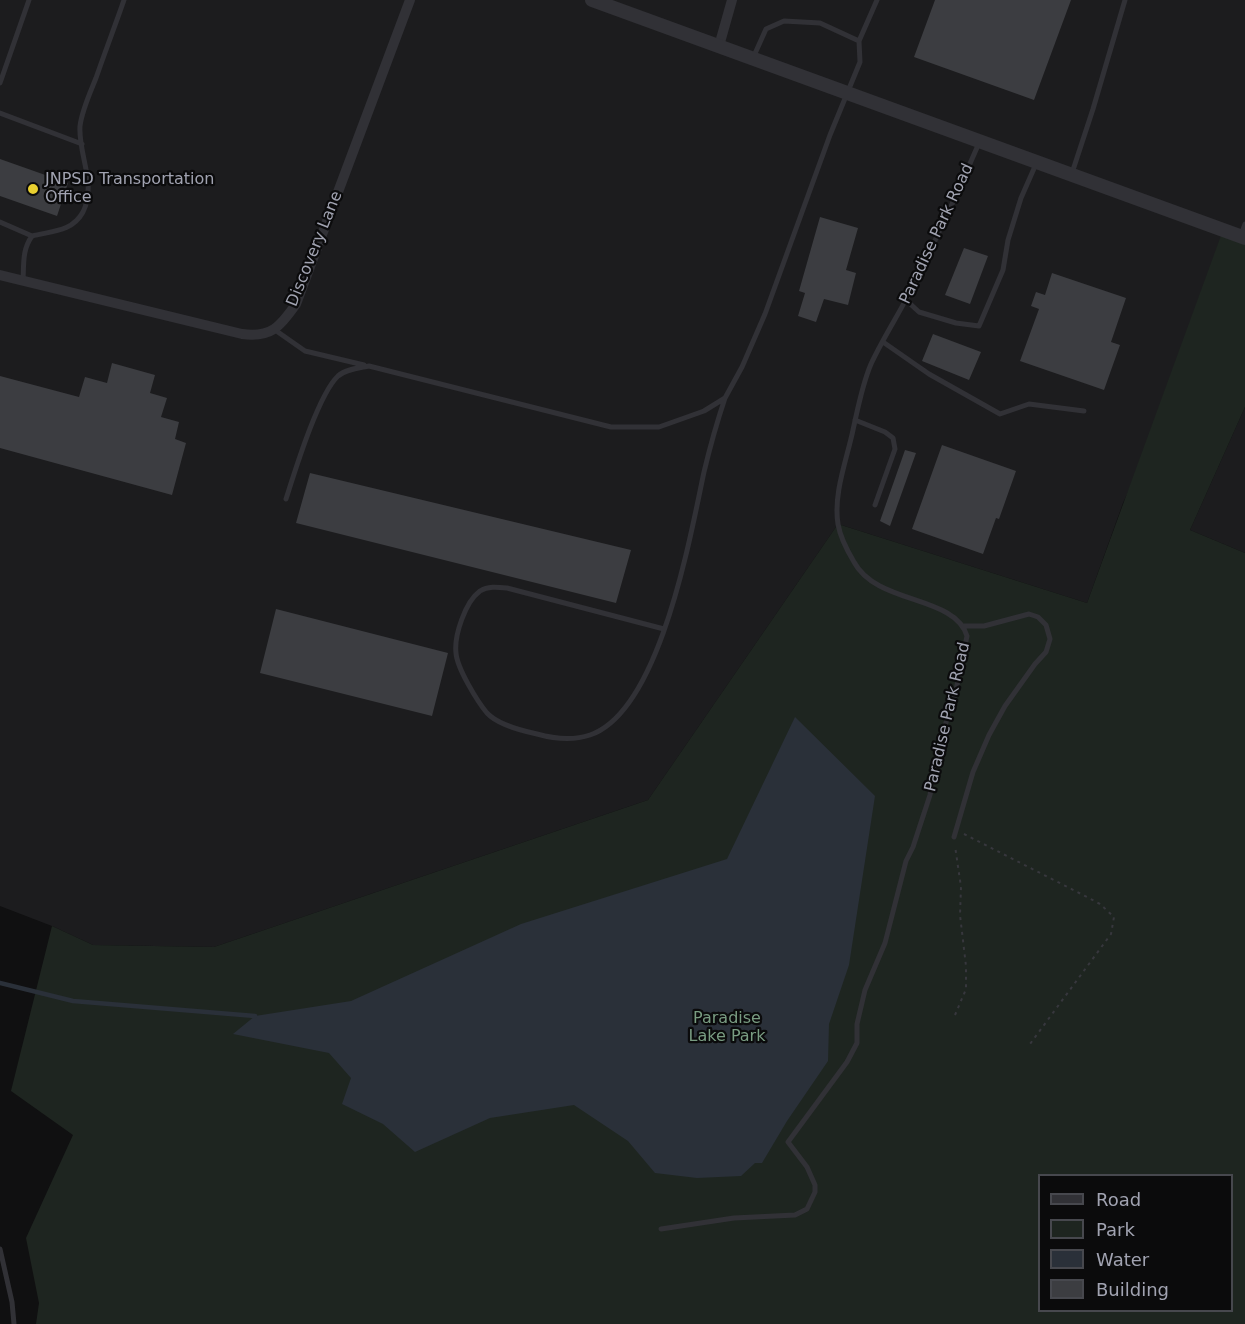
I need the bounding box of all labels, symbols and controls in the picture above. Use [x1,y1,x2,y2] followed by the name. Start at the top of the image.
[896,161,978,307] street label: Paradise Park Road
[45,170,214,208] place label: JNPSD Transportation Office
[26,182,40,196] marker: JNPSD Transportation Office
[283,188,347,310] street label: Discovery Lane
[921,640,975,794] street label: Paradise Park Road
[689,1009,765,1047] park label: Paradise Lake Park
[1038,1174,1233,1312] legend
[1096,1189,1141,1210] text: Road
[1096,1219,1135,1240] text: Park
[1096,1249,1149,1270] text: Water
[1096,1279,1169,1300] text: Building

